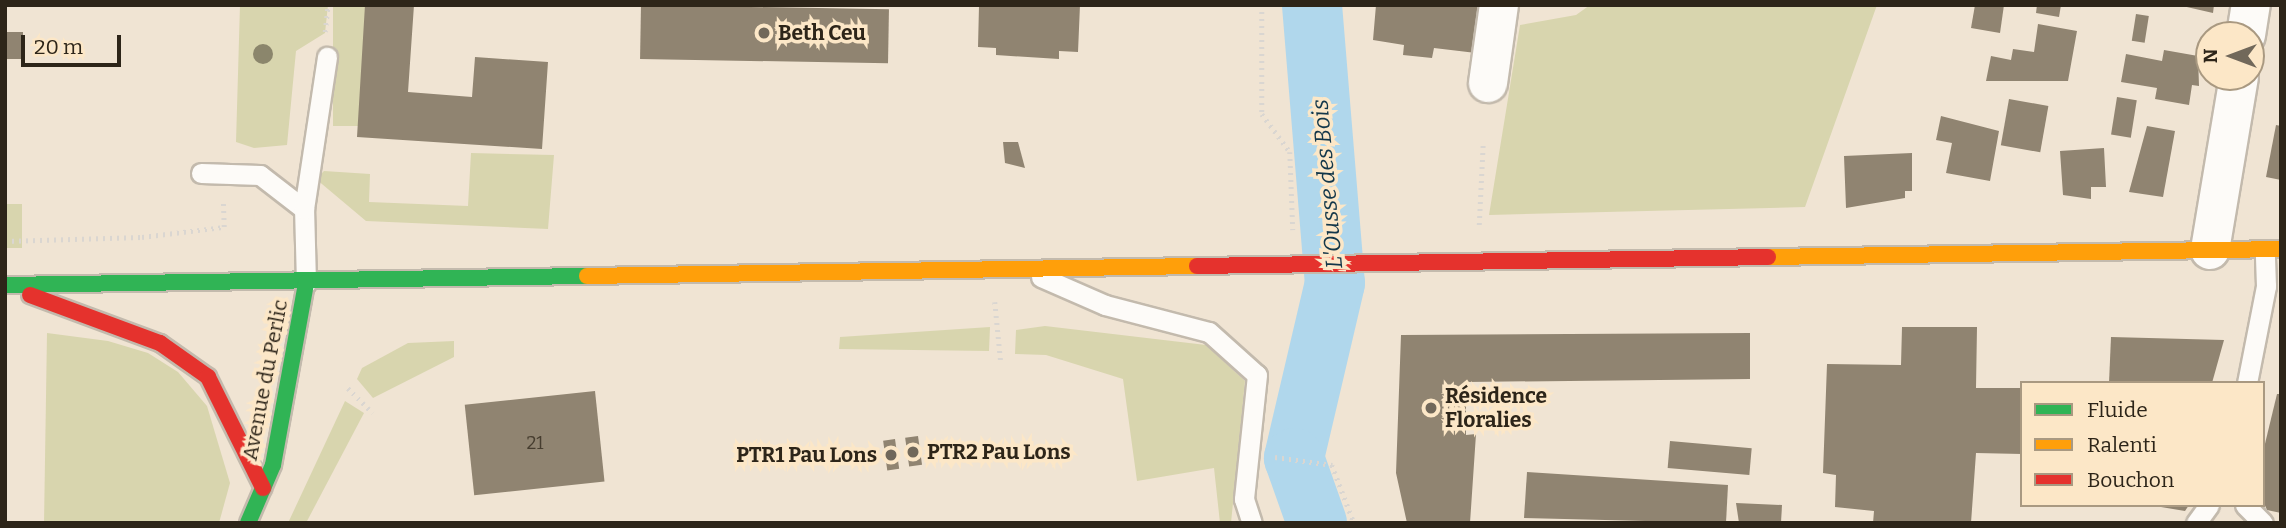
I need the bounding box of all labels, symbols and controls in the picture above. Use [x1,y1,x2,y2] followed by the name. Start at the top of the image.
[778,20,866,46] place label: Beth Ceu
[24,21,124,65] scale bar
[2195,21,2265,91] north arrow
[756,25,772,41] marker: Beth Ceu
[34,34,83,60] text: 20 m
[2199,49,2222,63] text: N
[1306,98,1348,270] water label: L'Ousse des Bois
[237,297,293,463] street label: Avenue du Perlic
[2020,381,2265,507] legend
[1445,383,1547,433] place label: Résidence Floralies
[2087,397,2148,423] text: Fluide
[1423,400,1439,416] marker: Résidence Floralies
[526,432,544,454] house number: 21
[2087,432,2157,458] text: Ralenti
[927,439,1071,465] place label: PTR2 Pau Lons
[736,442,877,468] place label: PTR1 Pau Lons
[905,444,921,460] marker: PTR2 Pau Lons
[883,447,899,463] marker: PTR1 Pau Lons
[2087,467,2174,493] text: Bouchon

